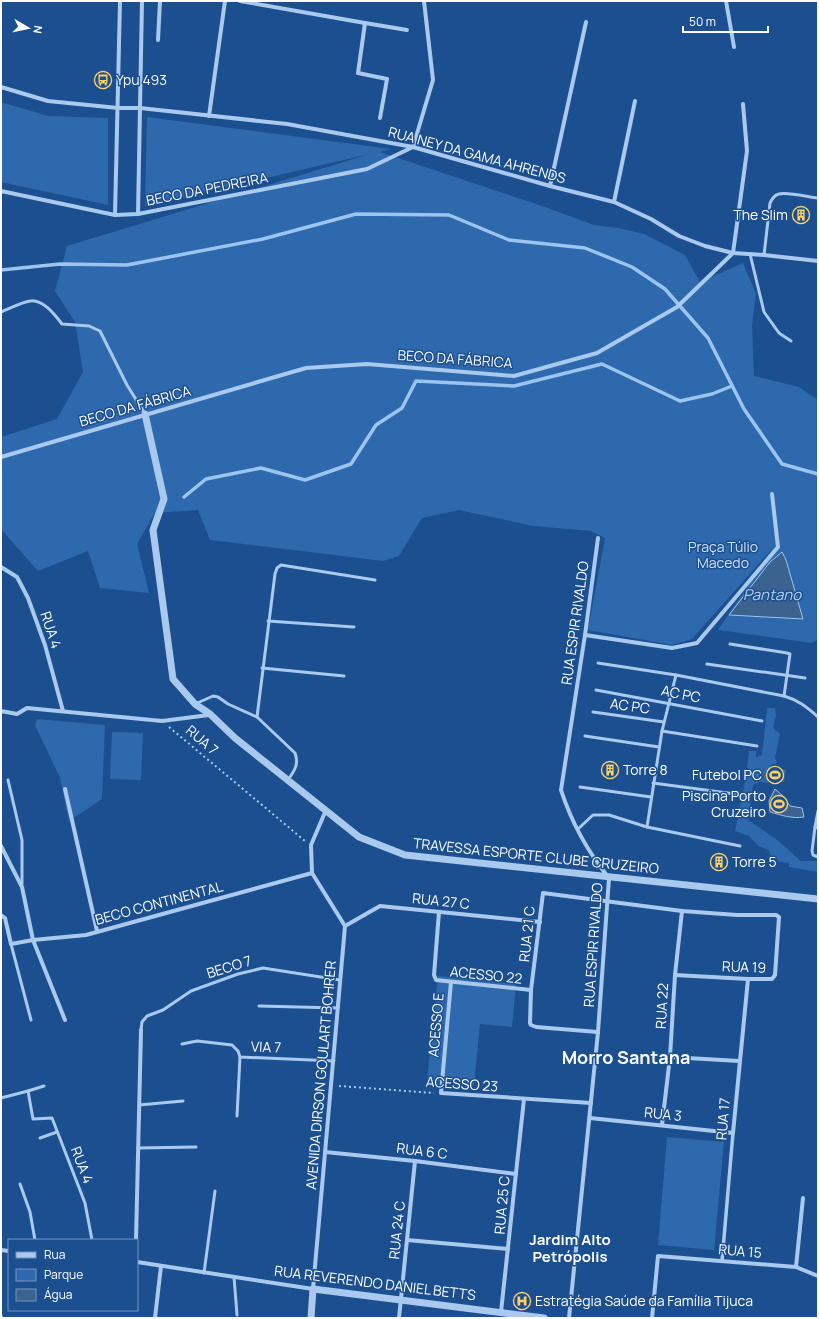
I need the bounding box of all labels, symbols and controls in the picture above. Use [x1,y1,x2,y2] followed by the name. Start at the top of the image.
[8,8,48,48] north arrow
[683,8,768,34] scale bar
[689,13,716,30] text: 50 m
[30,25,46,35] text: N
[93,70,113,90] bus stop icon: Ypu 493
[116,70,167,89] place label: Ypu 493
[386,122,568,187] street label: RUA NEY DA GAMA AHRENDS
[144,167,269,210] street label: BECO DA PEDREIRA
[733,205,788,224] place label: The Slim
[791,205,811,225] building icon: The Slim
[397,345,513,372] street label: BECO DA FÁBRICA
[77,381,193,431] street label: BECO DA FÁBRICA
[688,537,758,572] park label: Praça Túlio Macedo
[556,560,593,686] street label: RUA ESPIR RIVALDO
[743,584,802,605] water label: Pantano
[37,609,66,651] street label: RUA 4
[660,680,702,707] street label: AC PC
[609,693,651,718] street label: AC PC
[182,720,223,759] street label: RUA 7
[600,760,620,780] building icon: Torre 8
[623,760,668,779] place label: Torre 8
[692,765,762,784] place label: Futebol PC
[765,765,785,785] sports icon: Futebol PC
[682,786,766,821] place label: Piscina Porto Cruzeiro
[769,794,789,814] sports icon: Piscina Porto Cruzeiro
[412,833,660,878] street label: TRAVESSA ESPORTE CLUBE CRUZEIRO
[709,852,729,872] building icon: Torre 5
[732,852,777,871] place label: Torre 5
[93,876,225,929] street label: BECO CONTINENTAL
[579,882,606,1008] street label: RUA ESPIR RIVALDO
[411,888,471,913] street label: RUA 27 C
[514,905,539,963] street label: RUA 21 C
[204,951,254,982] street label: BECO 7
[722,956,766,977] street label: RUA 19
[301,959,340,1190] street label: AVENIDA DIRSON GOULART BOHRER
[449,961,523,988] street label: ACESSO 22
[651,983,672,1029] street label: RUA 22
[423,992,448,1058] street label: ACESSO E
[250,1036,282,1057] street label: VIA 7
[562,1045,690,1069] district label: Morro Santana
[425,1072,499,1096] street label: ACESSO 23
[711,1097,734,1141] street label: RUA 17
[643,1102,683,1125] street label: RUA 3
[395,1138,449,1163] street label: RUA 6 C
[67,1144,98,1186] street label: RUA 4
[489,1175,514,1235] street label: RUA 25 C
[384,1200,409,1260] street label: RUA 24 C
[529,1229,611,1267] district label: Jardim Alto Petrópolis
[8,1239,138,1311] legend
[718,1239,763,1262] street label: RUA 15
[44,1246,65,1263] text: Rua
[273,1261,477,1304] street label: RUA REVERENDO DANIEL BETTS
[44,1266,83,1283] text: Parque
[44,1286,73,1303] text: Água
[512,1291,532,1311] hospital icon: Estratégia Saúde da Família Tijuca
[535,1291,753,1310] place label: Estratégia Saúde da Família Tijuca

